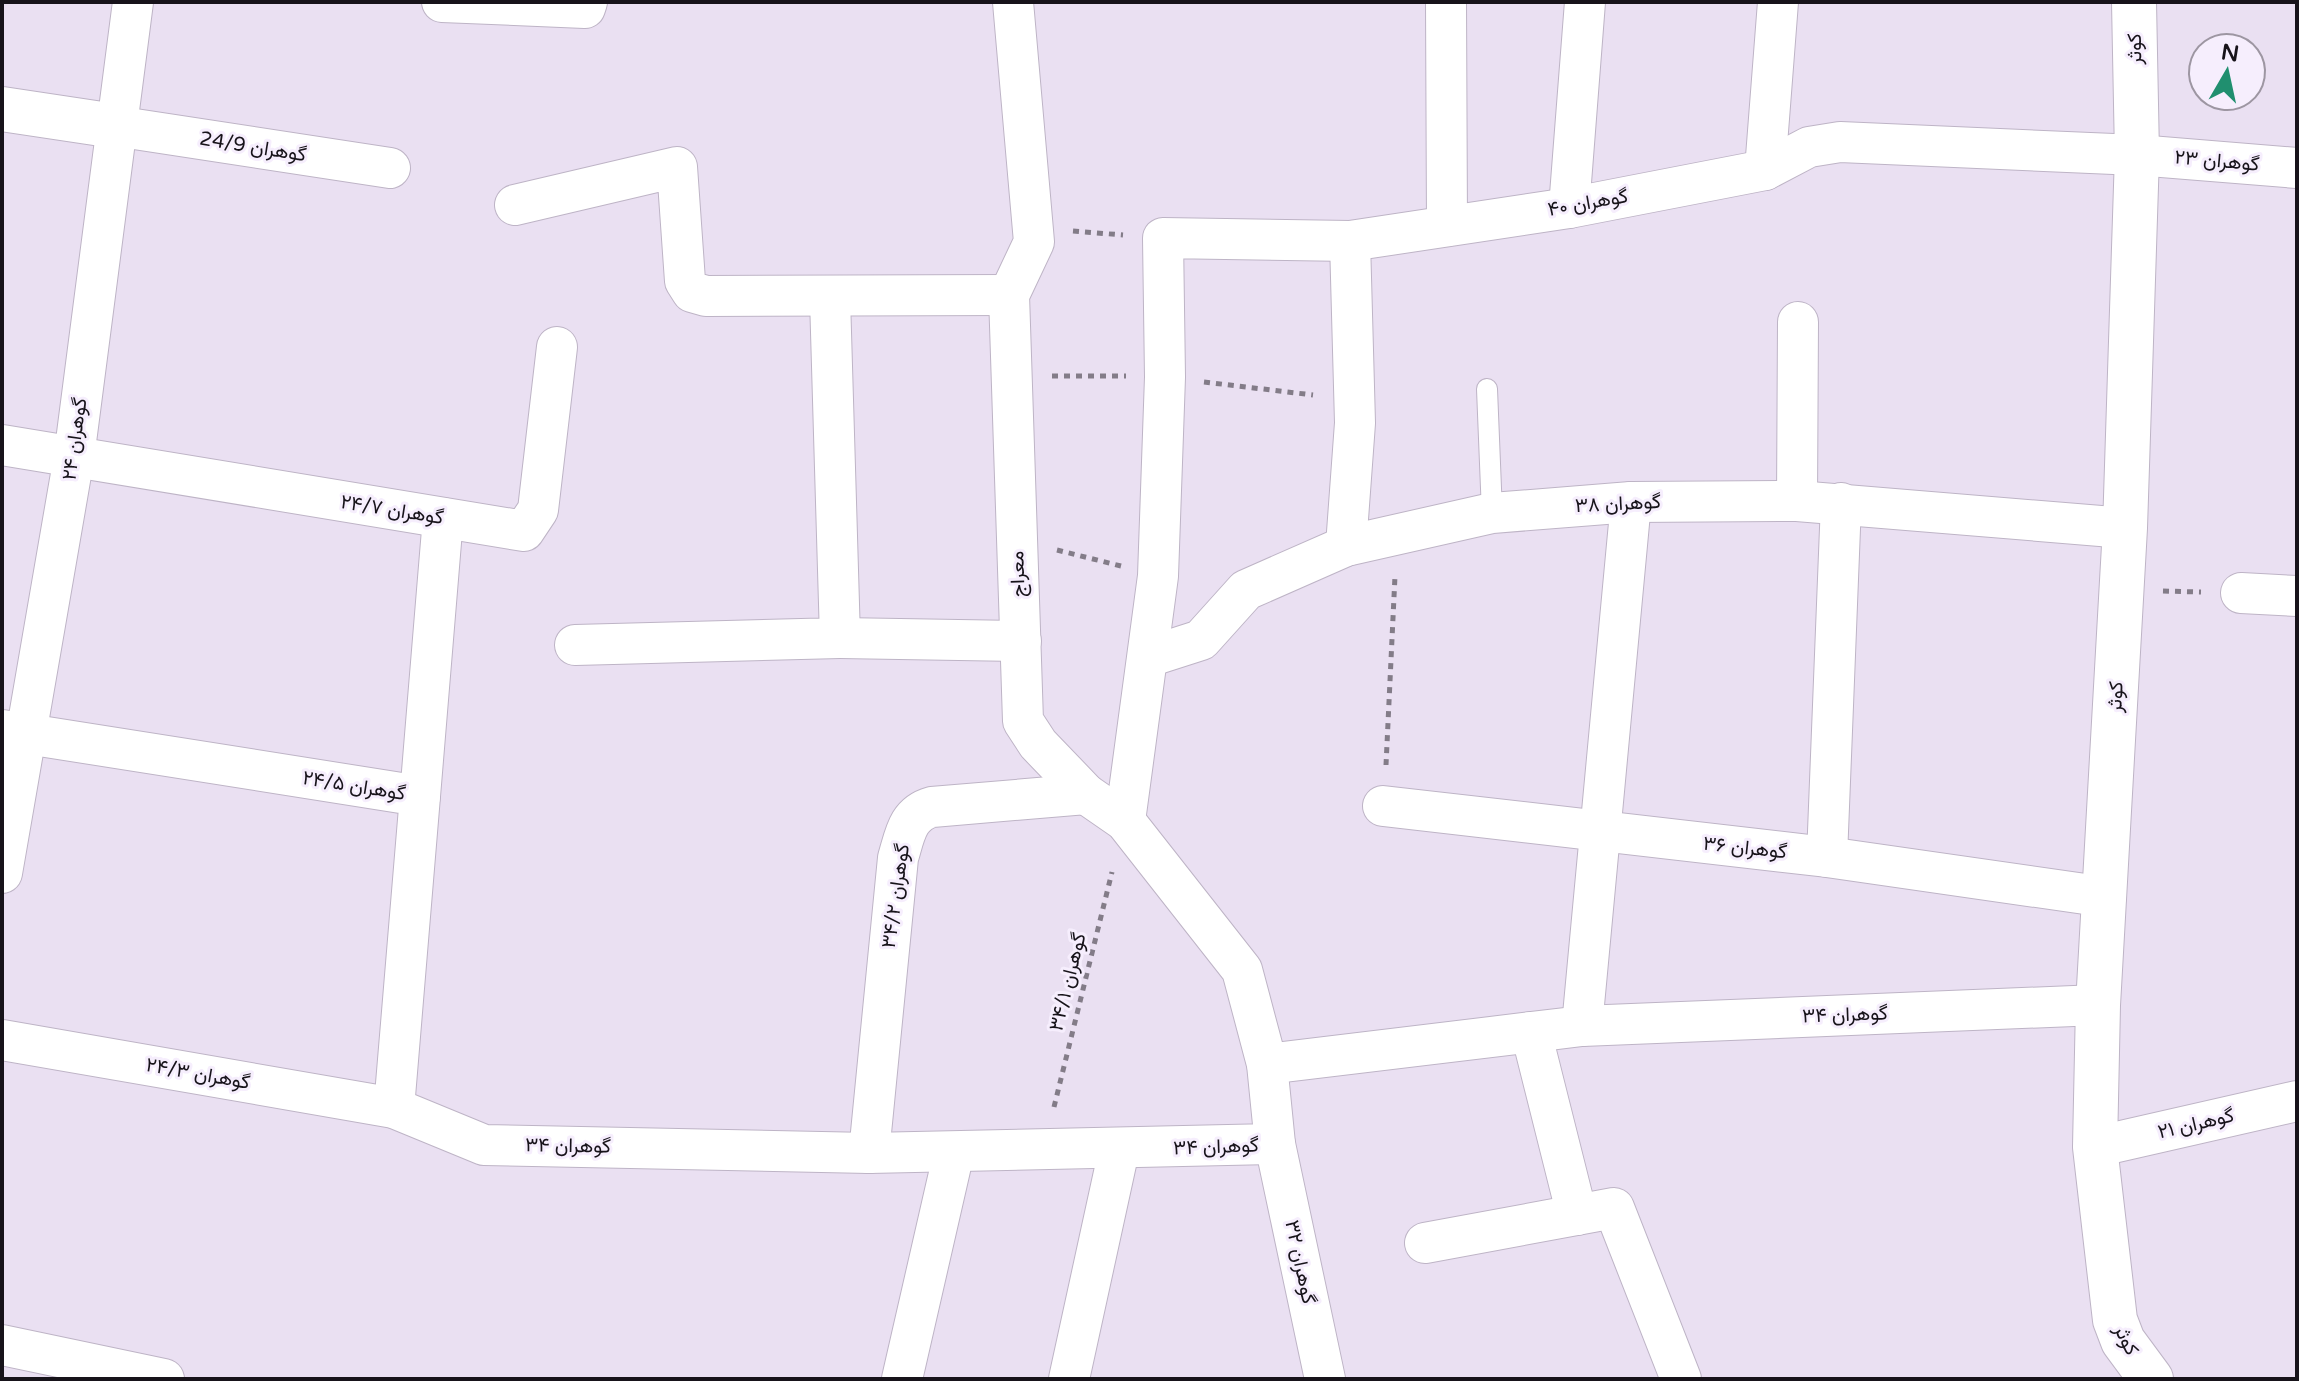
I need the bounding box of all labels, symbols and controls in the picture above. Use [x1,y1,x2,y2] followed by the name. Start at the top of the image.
[2187,32,2267,112] north arrow
[2123,33,2147,66] street label: کوثر
[2219,39,2241,67] text: N
[198,127,308,167] street label: گوهران 24/9
[2174,145,2261,177] street label: گوهران ۲۳
[1546,184,1630,222] street label: گوهران ۴۰
[57,396,93,482] street label: گوهران ۲۴
[339,490,445,530] street label: گوهران ۲۴/۷
[1574,490,1662,518] street label: گوهران ۳۸
[1005,550,1032,598] street label: معراج
[2103,680,2129,714] street label: کوثر
[301,766,407,806] street label: گوهران ۲۴/۵
[1702,832,1788,864] street label: گوهران ۳۶
[877,842,915,950] street label: گوهران ۳۴/۲
[1044,930,1092,1034] street label: گوهران ۳۴/۱
[1802,1002,1889,1028] street label: گوهران ۳۴
[144,1053,252,1095] street label: گوهران ۲۴/۳
[2155,1104,2237,1144] street label: گوهران ۲۱
[525,1133,611,1159] street label: گوهران ۳۴
[1173,1134,1260,1160] street label: گوهران ۳۴
[1279,1218,1321,1306] street label: گوهران ۳۲
[2108,1320,2144,1360] street label: کوثر

